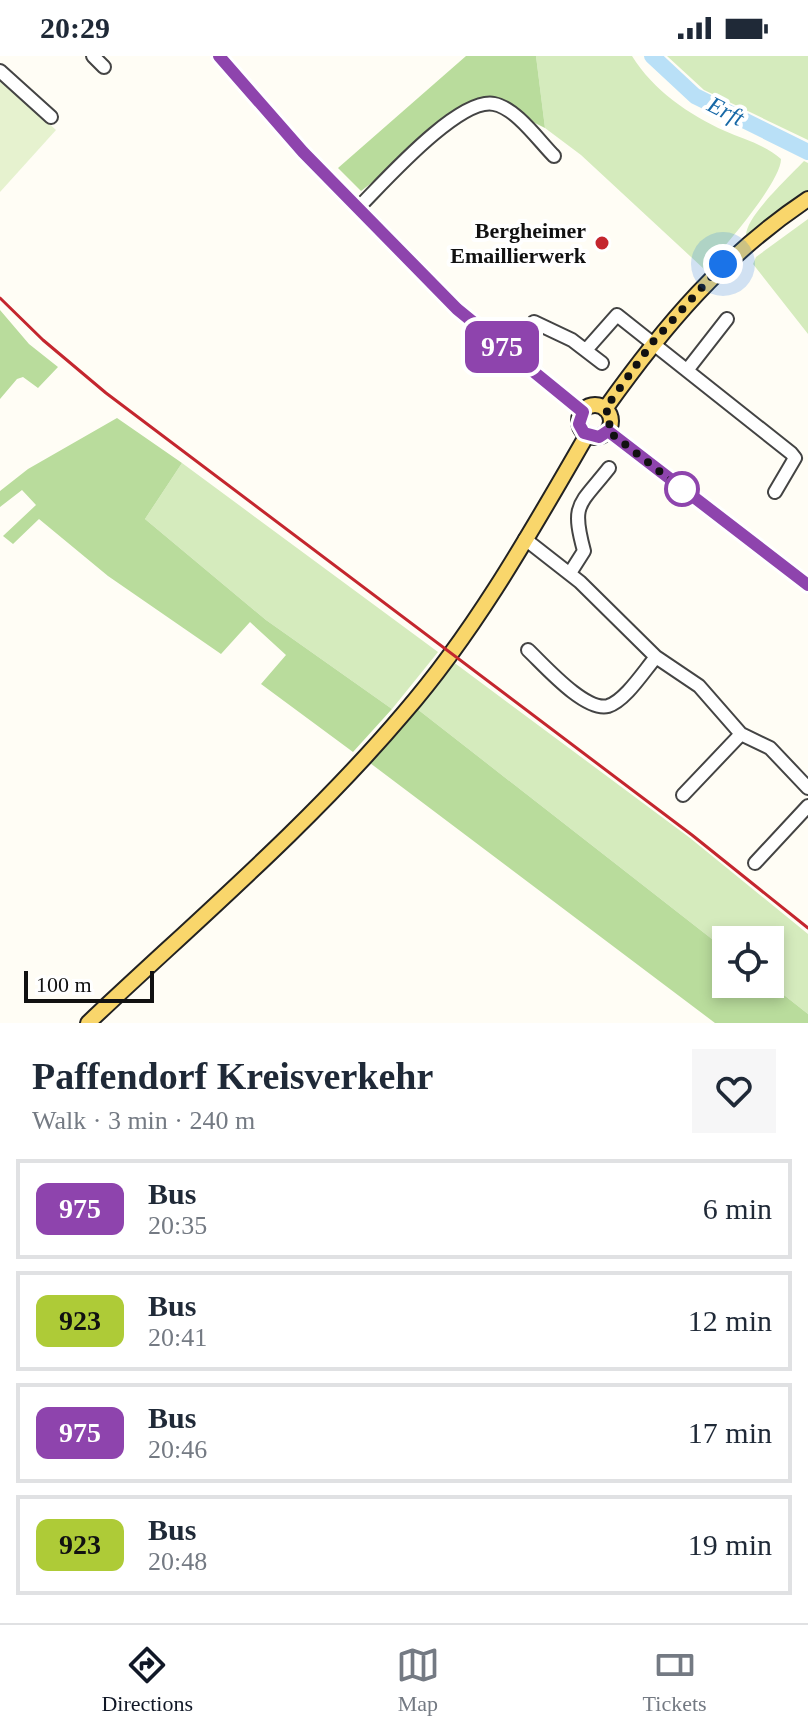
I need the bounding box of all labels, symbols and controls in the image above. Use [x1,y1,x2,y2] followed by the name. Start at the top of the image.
[40,11,110,44] text: 20:29
[703,90,750,132] water label: Erft
[450,218,587,268] place label: Bergheimer Emaillierwerk
[593,234,611,252] marker: Bergheimer Emaillierwerk
[703,244,743,284] your location
[456,321,548,373] line badge: 975
[481,331,523,362] text: 975
[665,472,699,506] unlabelled marker
[712,926,784,998] map controls
[712,926,784,998] button: locate
[24,967,154,1003] scale bar
[36,972,92,997] text: 100 m
[692,1049,776,1133] button: heart
[32,1055,433,1097] text: Paffendorf Kreisverkehr
[32,1106,255,1135] text: Walk · 3 min · 240 m
[148,1177,196,1210] text: Bus
[703,1192,772,1225] text: 6 min
[59,1193,101,1224] text: 975
[148,1211,207,1240] text: 20:35
[148,1289,196,1322] text: Bus
[688,1304,772,1337] text: 12 min
[59,1305,101,1336] text: 923
[148,1323,207,1352] text: 20:41
[148,1401,196,1434] text: Bus
[688,1416,772,1449] text: 17 min
[59,1417,101,1448] text: 975
[148,1435,207,1464] text: 20:46
[148,1513,196,1546] text: Bus
[688,1528,772,1561] text: 19 min
[59,1529,101,1560] text: 923
[148,1547,207,1576] text: 20:48
[101,1643,193,1717] tab: Directions
[396,1643,440,1717] tab: Map
[643,1643,707,1717] tab: Tickets

